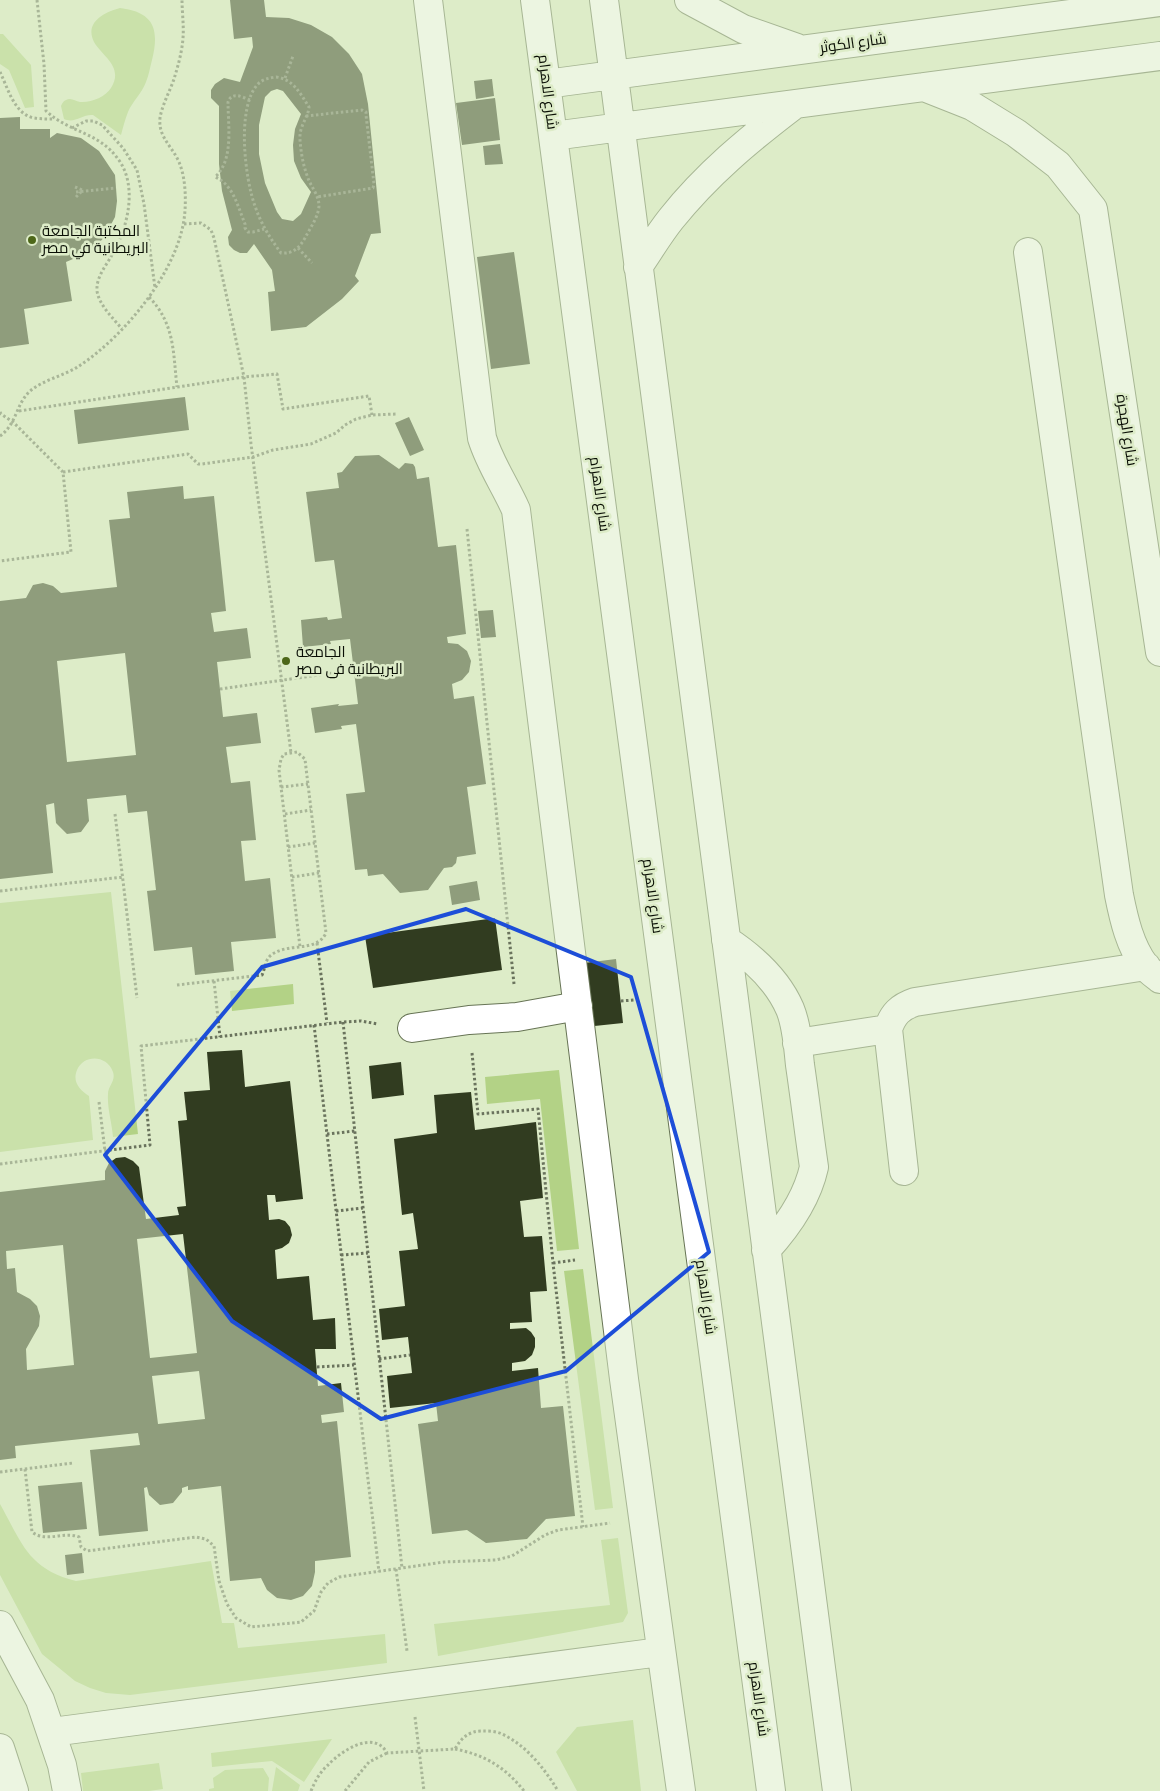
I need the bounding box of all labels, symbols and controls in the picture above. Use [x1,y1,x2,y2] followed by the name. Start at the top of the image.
[817,27,888,59] street label: شارع الكوثر
[532,53,564,131] street label: شارع الاهرام
[41,220,149,260] place label: المكتبة الجامعة البريطانية في مصر
[26,234,38,246] marker: المكتبة الجامعة البريطانية في مصر
[1110,393,1144,467] street label: شارع الهجرة
[584,455,616,533] street label: شارع الاهرام
[295,641,403,679] place label: الجامعة البريطانية فى مصر
[280,655,292,667] marker: الجامعة البريطانية فى مصر
[637,857,669,935] street label: شارع الاهرام
[690,1258,722,1336] street label: شارع الاهرام
[743,1660,775,1738] street label: شارع الاهرام

